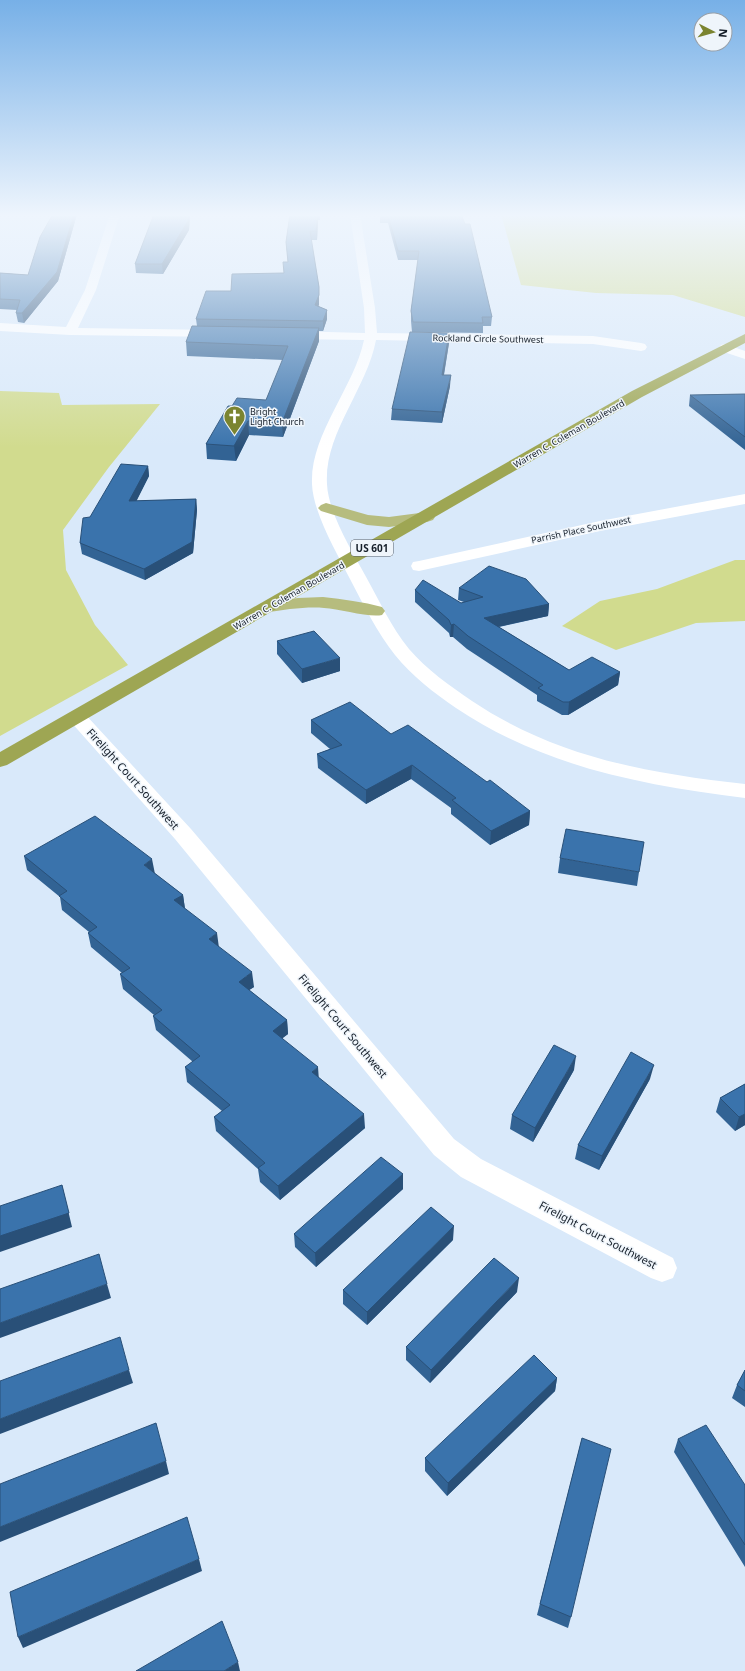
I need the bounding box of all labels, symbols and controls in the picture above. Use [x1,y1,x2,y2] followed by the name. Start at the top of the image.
[693,12,733,52] north arrow
[716,28,731,38] text: N
[432,331,544,346] street label: Rockland Circle Southwest
[511,396,627,471] street label: Warren C. Coleman Boulevard
[221,404,247,437] church icon: Bright Light Church
[250,405,304,428] place label: Bright Light Church
[530,512,633,546] street label: Parrish Place Southwest
[351,540,393,556] road number: US 601
[231,558,347,633] street label: Warren C. Coleman Boulevard
[84,725,183,832] street label: Firelight Court Southwest
[295,971,391,1081] street label: Firelight Court Southwest
[537,1197,660,1272] street label: Firelight Court Southwest

